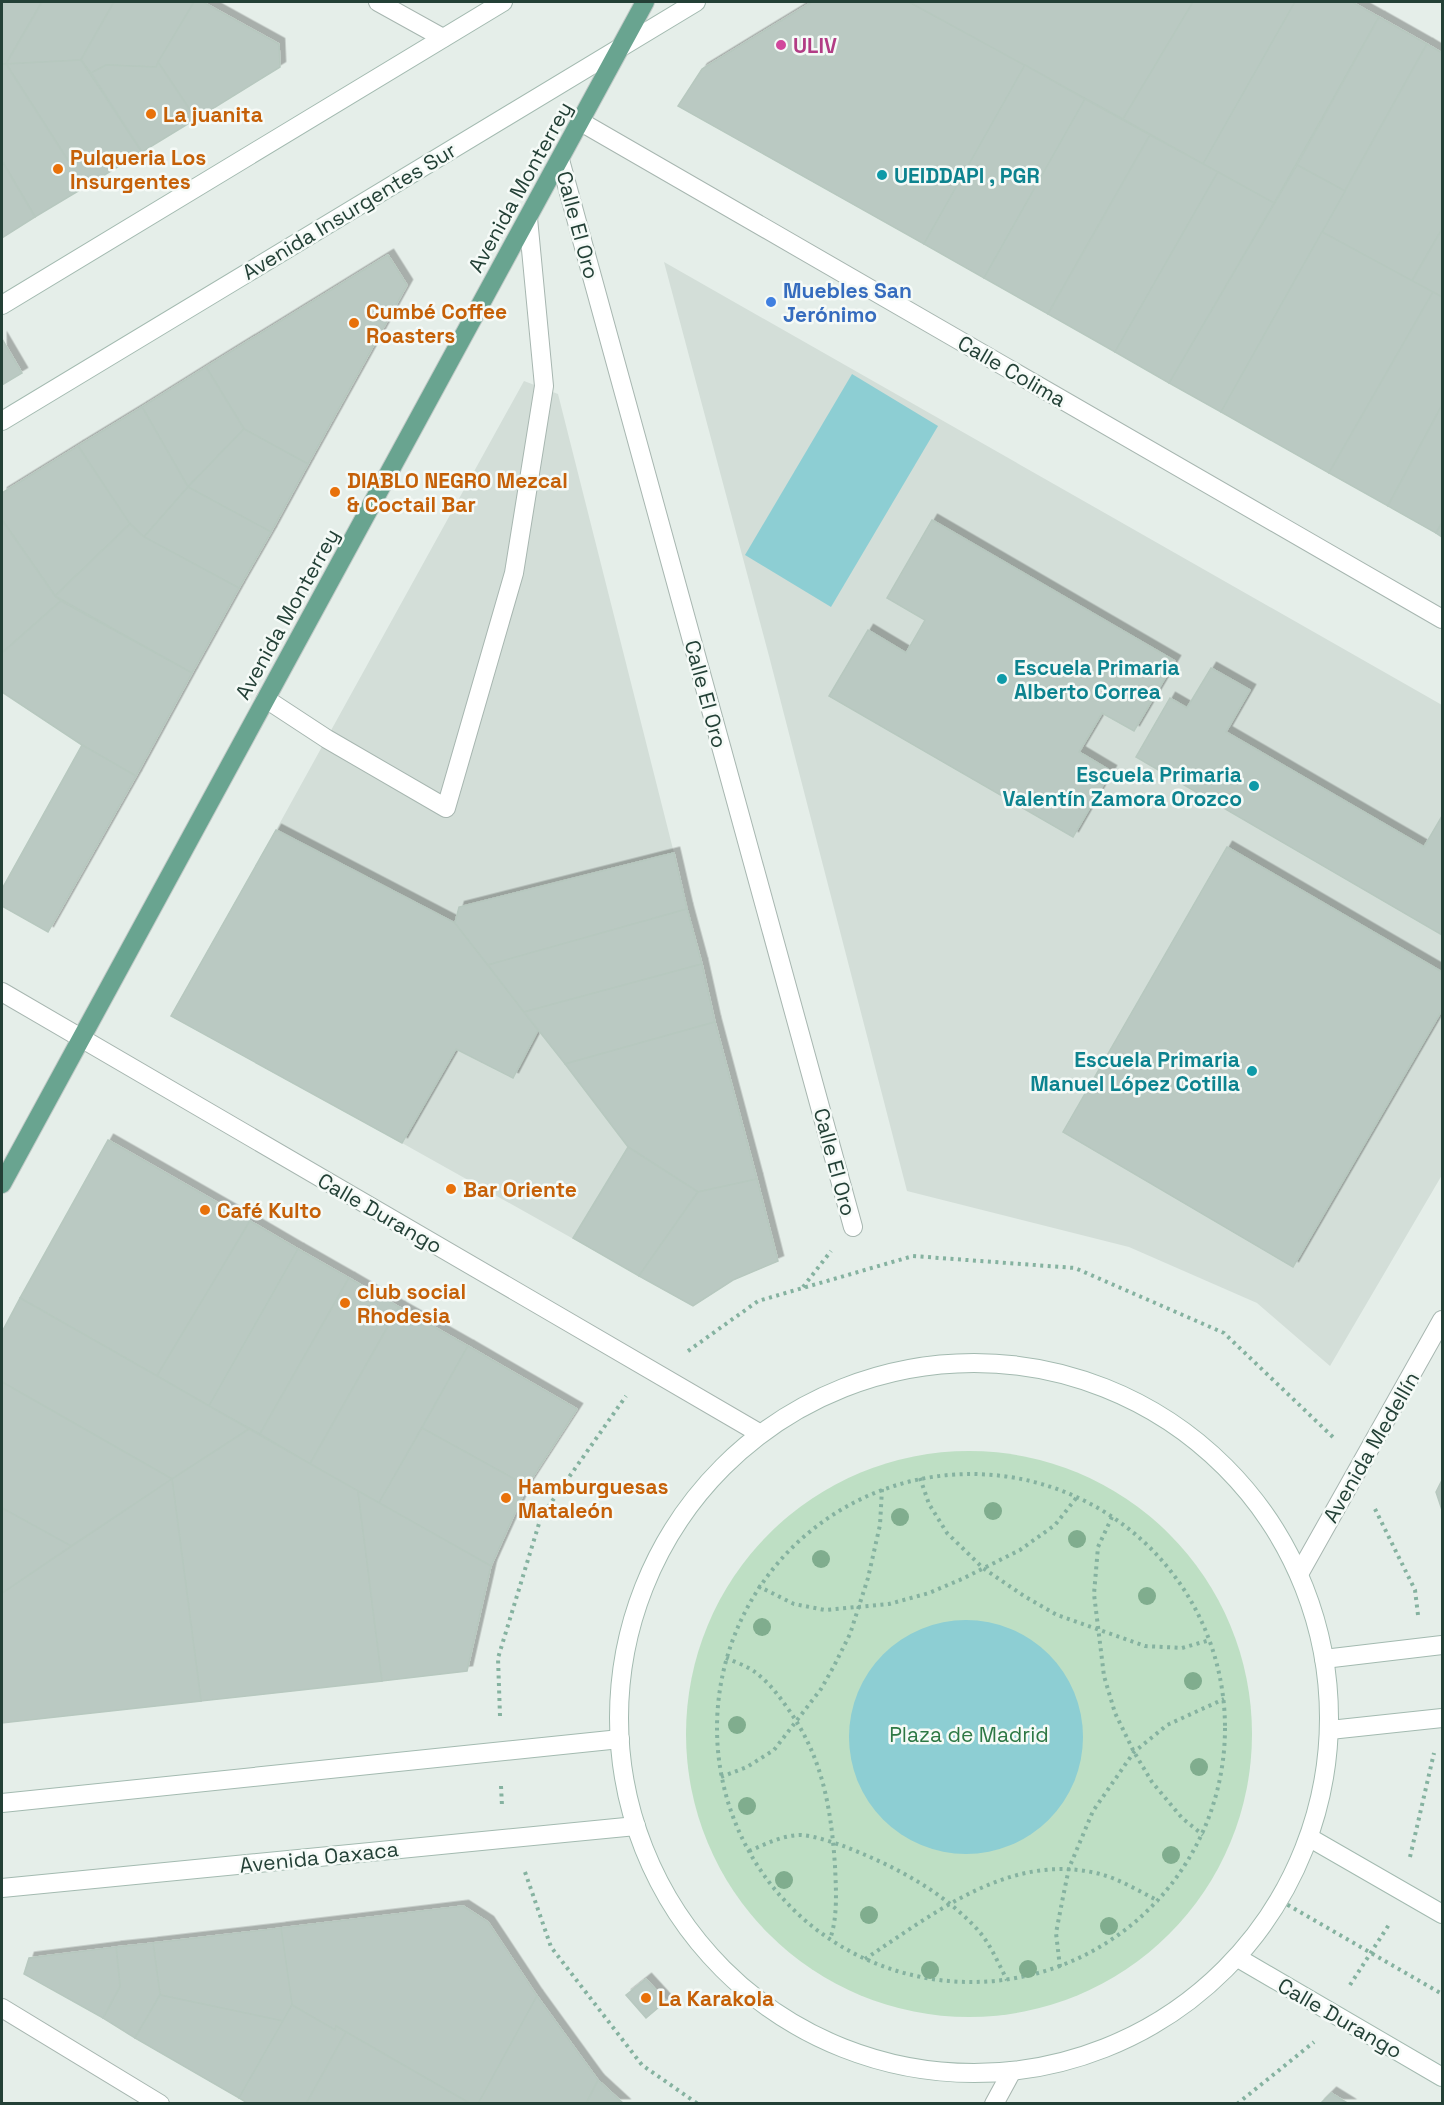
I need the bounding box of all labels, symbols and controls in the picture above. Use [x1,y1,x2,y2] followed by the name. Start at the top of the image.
[793,32,837,59] place label: ULIV
[774,38,788,52] marker: ULIV
[462,97,578,277] street label: Avenida Monterrey
[163,101,263,128] place label: La juanita
[144,107,158,121] marker: La juanita
[237,136,461,286] street label: Avenida Insurgentes Sur
[70,144,206,195] place label: Pulqueria Los Insurgentes
[51,162,65,176] marker: Pulqueria Los Insurgentes
[894,162,1040,189] place label: UEIDDAPI , PGR
[551,168,605,282] street label: Calle El Oro
[875,168,889,182] marker: UEIDDAPI , PGR
[783,277,912,328] place label: Muebles San Jerónimo
[764,295,778,309] marker: Muebles San Jerónimo
[366,298,507,349] place label: Cumbé Coffee Roasters
[347,316,361,330] marker: Cumbé Coffee Roasters
[953,329,1071,413] street label: Calle Colima
[347,467,568,518] place label: DIABLO NEGRO Mezcal & Coctail Bar
[328,485,342,499] marker: DIABLO NEGRO Mezcal & Coctail Bar
[229,524,345,704] street label: Avenida Monterrey
[679,637,733,751] street label: Calle El Oro
[1014,654,1180,705] place label: Escuela Primaria Alberto Correa
[995,672,1009,686] marker: Escuela Primaria Alberto Correa
[1002,761,1242,812] place label: Escuela Primaria Valentín Zamora Orozco
[1247,779,1261,793] marker: Escuela Primaria Valentín Zamora Orozco
[1030,1046,1240,1097] place label: Escuela Primaria Manuel López Cotilla
[1245,1064,1259,1078] marker: Escuela Primaria Manuel López Cotilla
[808,1105,862,1219] street label: Calle El Oro
[313,1166,447,1260] street label: Calle Durango
[463,1176,577,1203] place label: Bar Oriente
[444,1182,458,1196] marker: Bar Oriente
[217,1197,322,1224] place label: Café Kulto
[198,1203,212,1217] marker: Café Kulto
[357,1278,466,1329] place label: club social Rhodesia
[338,1296,352,1310] marker: club social Rhodesia
[1317,1367,1425,1527] street label: Avenida Medellín
[518,1473,669,1524] place label: Hamburguesas Mataleón
[499,1491,513,1505] marker: Hamburguesas Mataleón
[889,1721,1049,1748] park label: Plaza de Madrid
[238,1835,400,1879] street label: Avenida Oaxaca
[1273,1971,1407,2065] street label: Calle Durango
[658,1985,774,2012] place label: La Karakola
[639,1991,653,2005] marker: La Karakola

